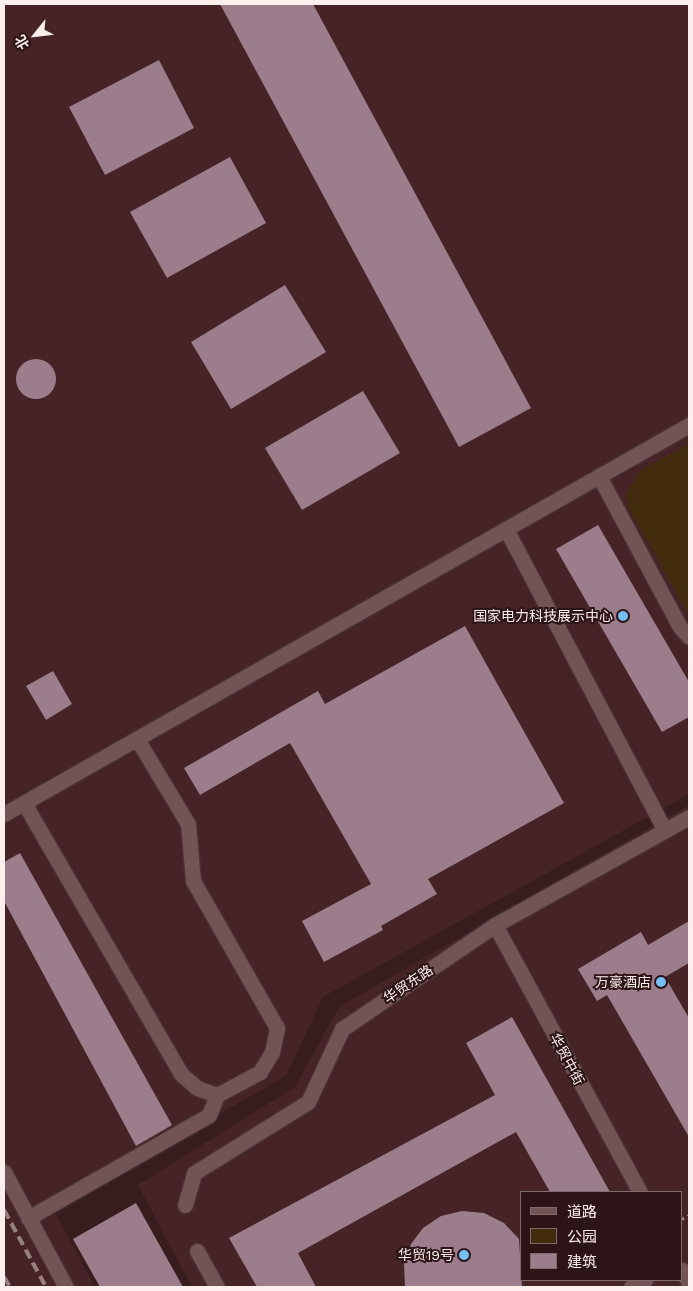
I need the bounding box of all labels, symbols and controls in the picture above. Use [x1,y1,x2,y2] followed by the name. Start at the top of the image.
[10,10,60,60] north arrow
[11,32,32,52] text: 北
[473,608,613,624] place label: 国家电力科技展示中心
[617,610,629,622] marker: 国家电力科技展示中心
[380,961,436,1007] street label: 华贸东路
[595,974,651,990] place label: 万豪酒店
[655,976,667,988] marker: 万豪酒店
[546,1030,588,1088] street label: 华贸中街
[520,1191,683,1281] legend
[567,1203,597,1221] text: 道路
[567,1228,597,1246] text: 公园
[398,1247,454,1263] place label: 华贸19号
[458,1249,470,1261] marker: 华贸19号
[567,1253,597,1271] text: 建筑

